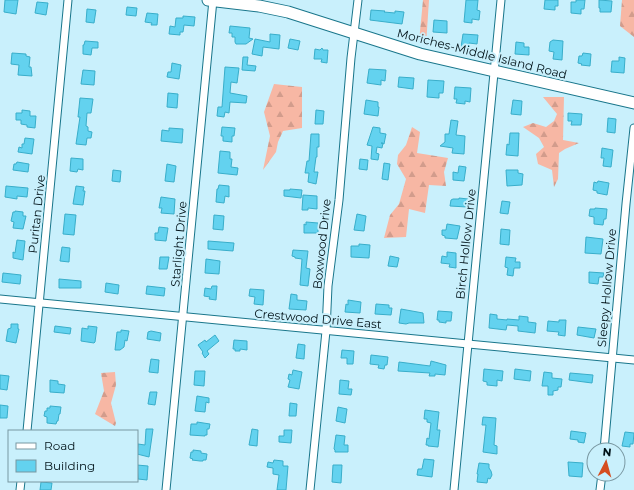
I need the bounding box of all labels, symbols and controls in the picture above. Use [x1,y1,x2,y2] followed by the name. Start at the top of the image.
[396,25,569,82] street label: Moriches-Middle Island Road
[25,174,48,254] street label: Puritan Drive
[452,188,479,300] street label: Birch Hollow Drive
[309,198,334,290] street label: Boxwood Drive
[167,200,190,287] street label: Starlight Drive
[594,228,619,348] street label: Sleepy Hollow Drive
[254,305,383,332] street label: Crestwood Drive East
[8,430,138,482] legend
[44,438,75,453] text: Road
[586,442,626,482] north arrow
[602,445,612,459] text: N
[44,458,95,473] text: Building

